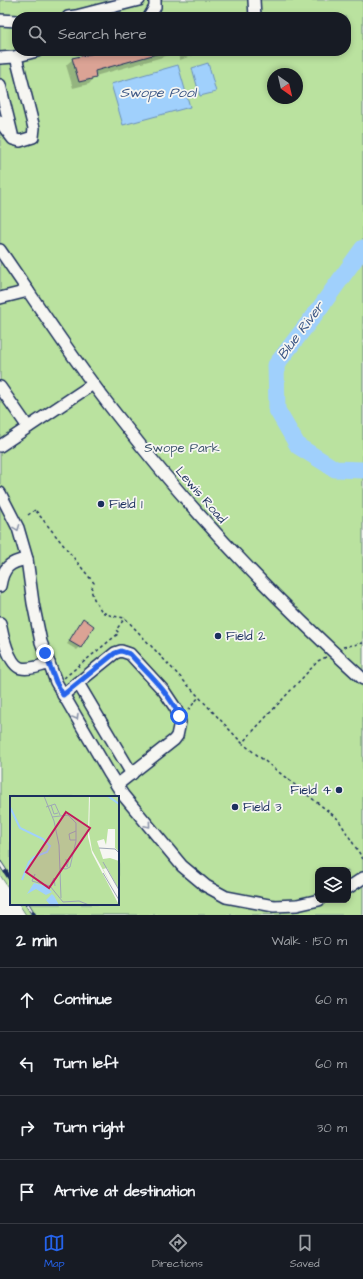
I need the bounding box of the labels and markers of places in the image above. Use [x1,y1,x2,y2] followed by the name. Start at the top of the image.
[109,495,143,513] place label: Field 1
[96,499,106,509] marker: Field 1
[226,627,266,645] place label: Field 2
[213,631,223,641] marker: Field 2
[290,781,331,799] place label: Field 4
[334,785,344,795] marker: Field 4
[243,798,282,816] place label: Field 3
[230,802,240,812] marker: Field 3

